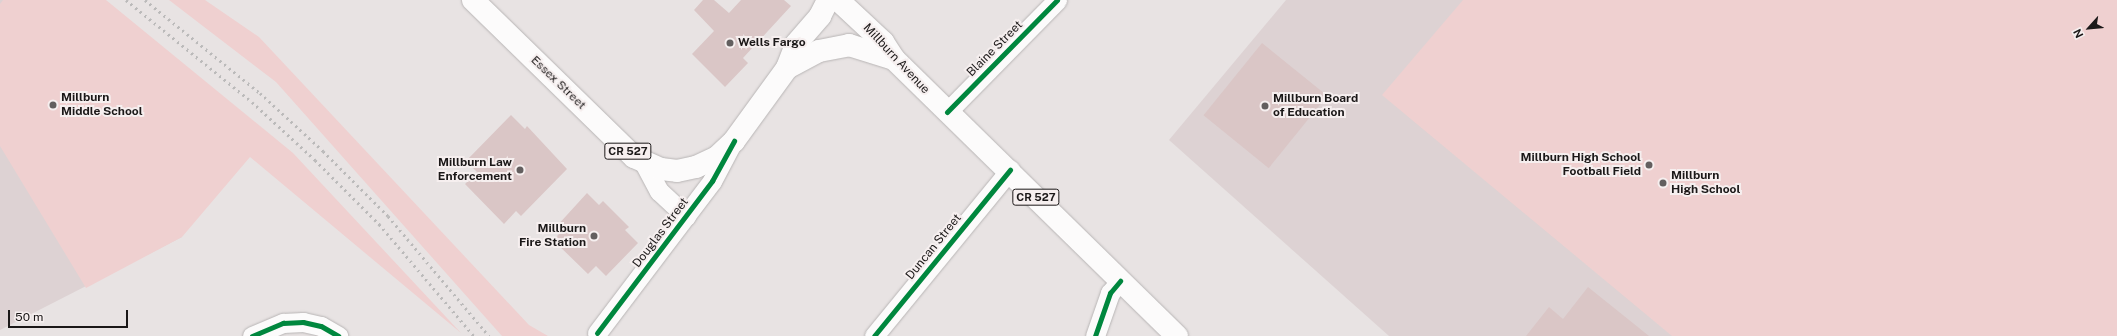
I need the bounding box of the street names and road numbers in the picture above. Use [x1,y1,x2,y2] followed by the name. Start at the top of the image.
[964,18,1026,80] street label: Blaine Street
[860,21,932,97] street label: Millburn Avenue
[528,53,588,113] street label: Essex Street
[604,142,652,160] road number: CR 527
[1012,188,1060,206] road number: CR 527
[630,195,692,271] street label: Douglas Street
[903,211,965,283] street label: Duncan Street

